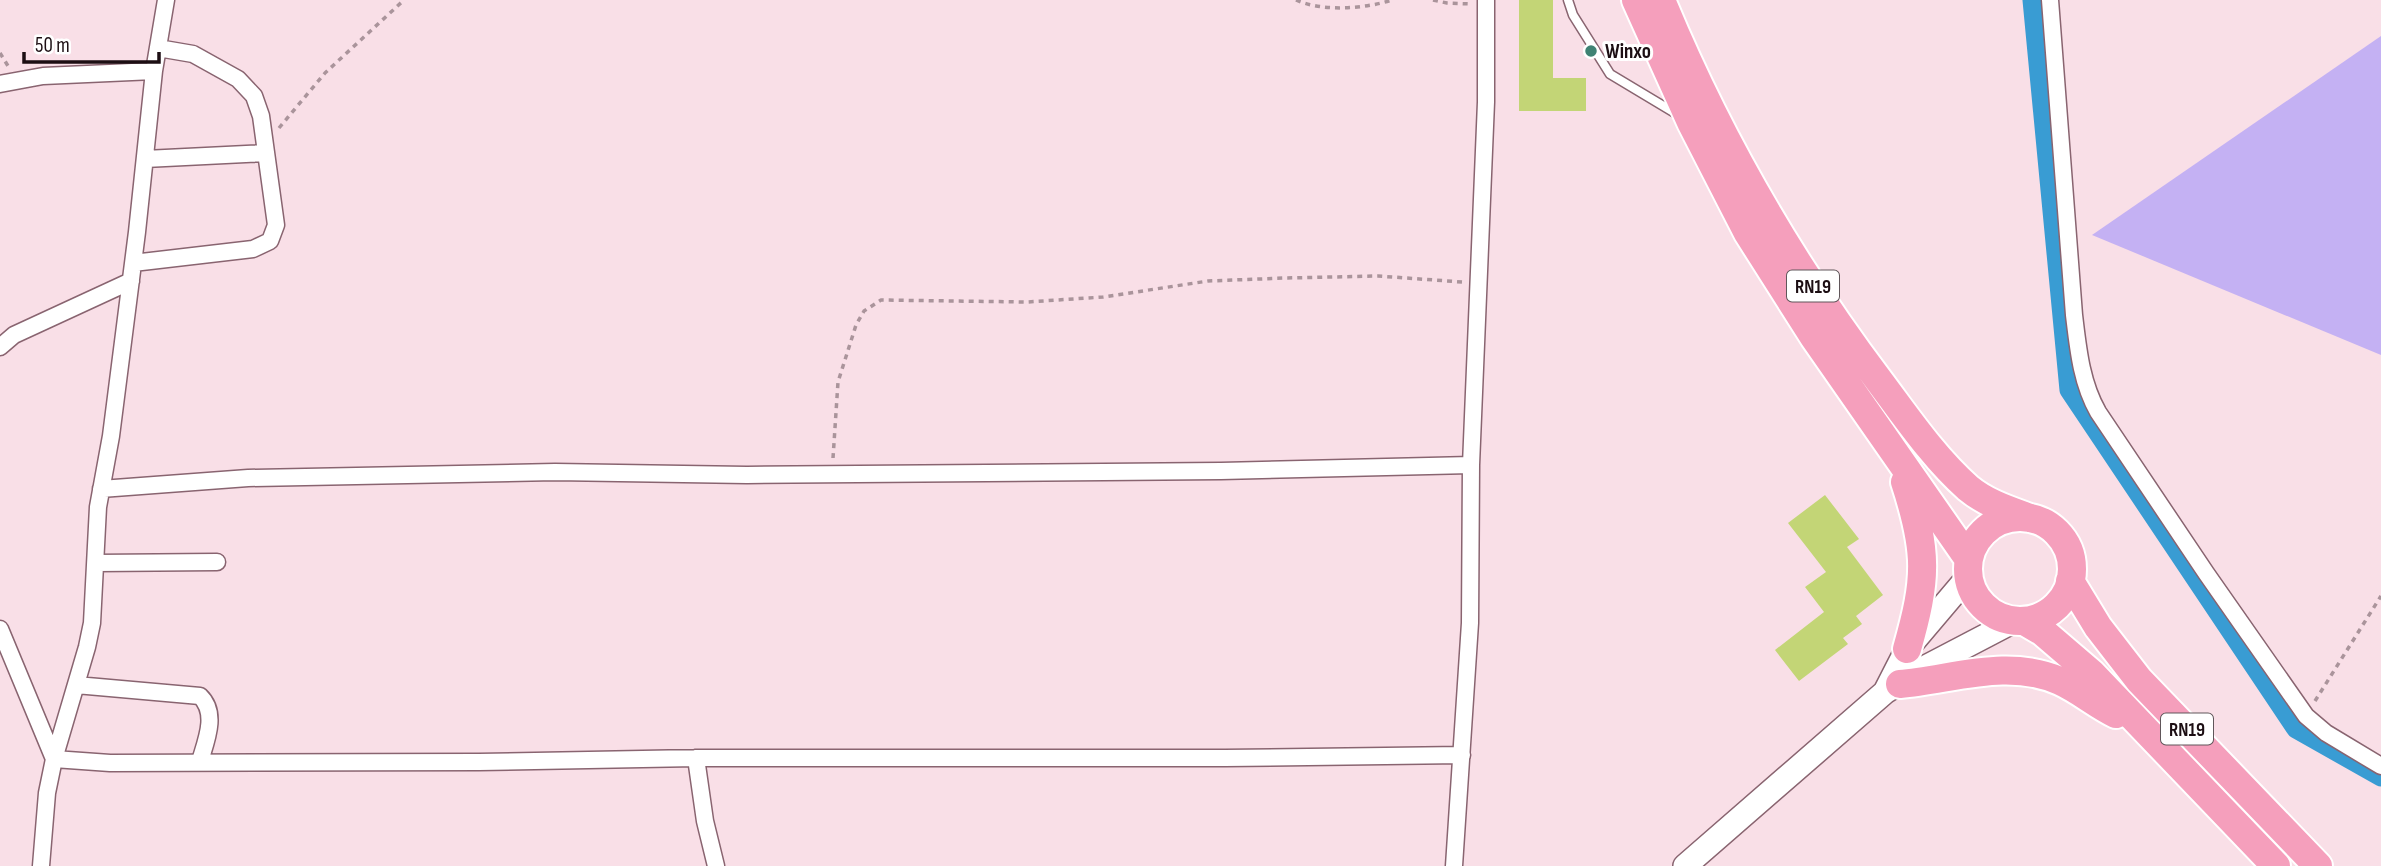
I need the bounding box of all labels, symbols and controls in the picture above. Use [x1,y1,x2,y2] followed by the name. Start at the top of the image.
[24,21,159,65] scale bar
[35,33,70,58] text: 50 m
[1605,39,1651,64] place label: Winxo
[1583,43,1599,59] marker: Winxo
[1787,270,1839,302] road number: RN19
[2161,714,2213,744] road number: RN19

